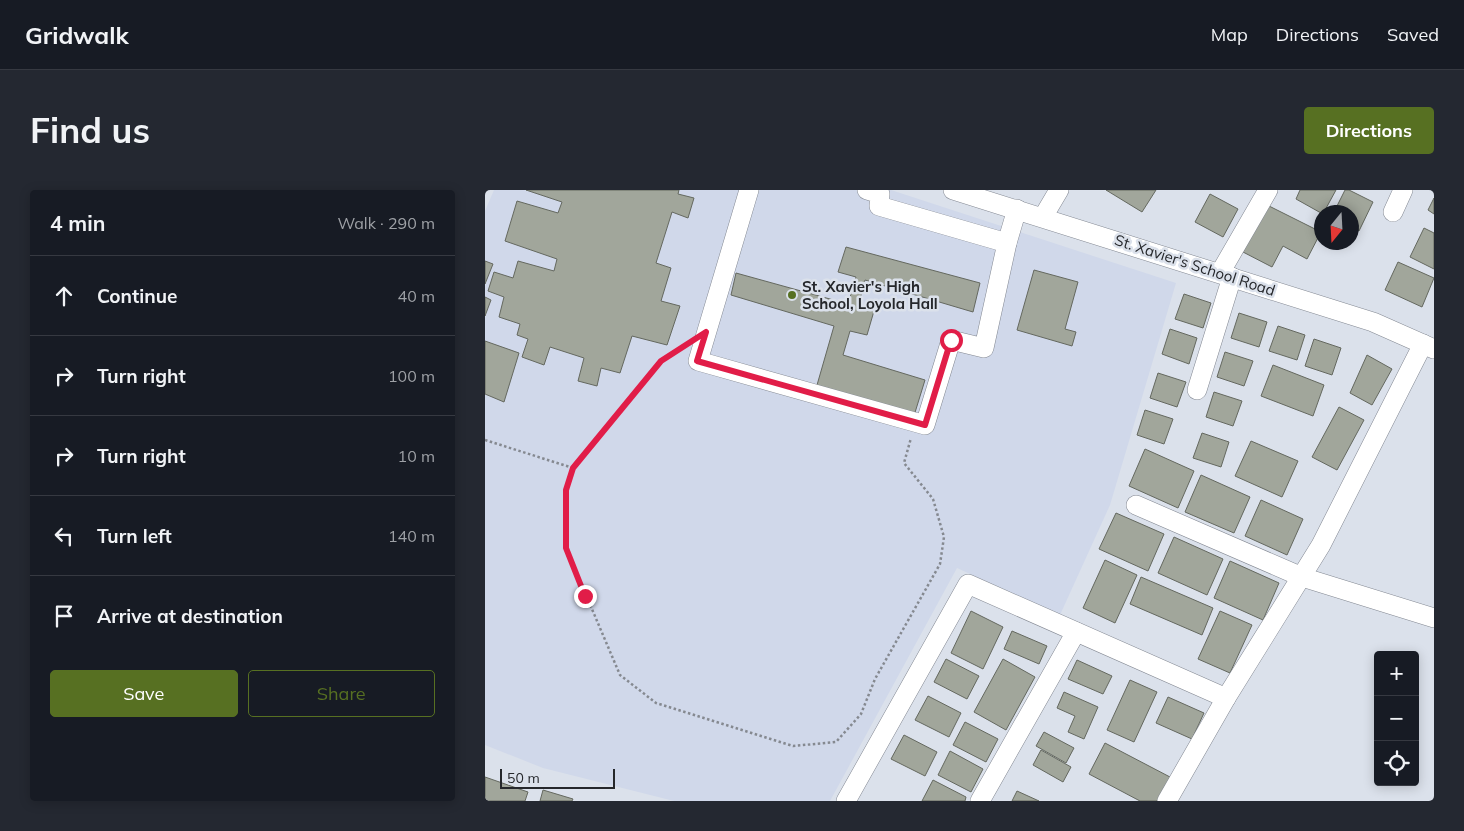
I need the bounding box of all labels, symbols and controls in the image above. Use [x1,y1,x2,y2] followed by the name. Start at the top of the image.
[25,20,129,50] text: Gridwalk
[1211,23,1248,46] text: Map
[1276,23,1359,46] text: Directions
[1387,23,1439,46] text: Saved
[1304,107,1434,154] button: Directions
[30,108,150,152] text: Find us
[1314,205,1359,250] north arrow
[50,210,105,236] text: 4 min
[337,213,435,233] text: Walk · 290 m
[1112,230,1278,300] street label: St. Xavier's School Road
[802,277,938,313] place label: St. Xavier's High School, Loyola Hall
[50,282,78,310] icon: ahead
[97,284,177,308] text: Continue
[398,286,435,306] text: 40 m
[786,289,798,301] marker: St. Xavier's High School, Loyola Hall
[940,329,963,352] route start
[50,362,78,390] icon: right
[97,364,186,388] text: Turn right
[388,366,435,386] text: 100 m
[50,442,78,470] icon: right
[97,444,186,468] text: Turn right
[398,446,435,466] text: 10 m
[50,522,78,550] icon: left
[97,524,172,548] text: Turn left
[388,526,435,546] text: 140 m
[574,585,597,608] route end
[50,602,78,630] icon: arrive
[97,604,283,628] text: Arrive at destination
[1374,651,1419,786] map controls
[1374,651,1419,696] button: +
[50,670,238,717] button: Save
[248,670,435,717] button: Share
[1374,696,1419,741] button: −
[1374,741,1419,786] button: locate
[500,766,615,789] scale bar
[507,769,540,787] text: 50 m

